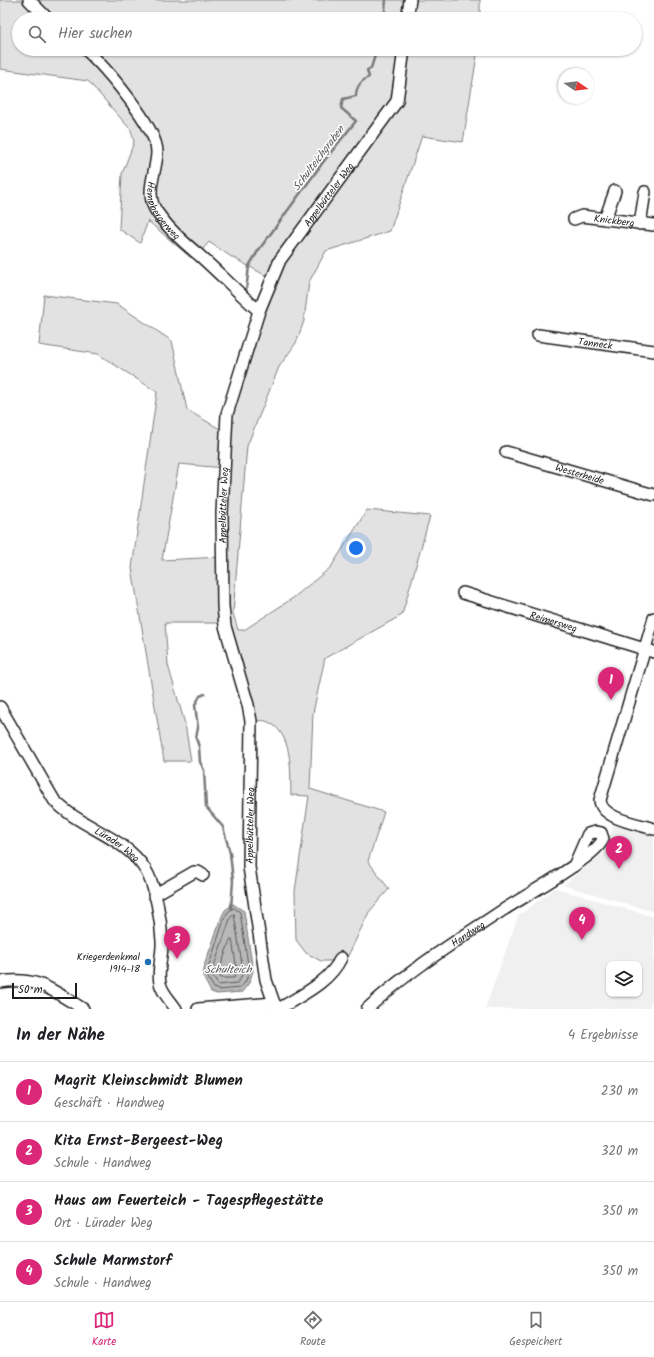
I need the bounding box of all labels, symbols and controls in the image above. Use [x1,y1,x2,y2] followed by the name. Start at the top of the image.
[12,12,642,56] search box
[58,22,132,46] text: Hier suchen
[26,23,48,45] icon: search
[558,68,594,104] north arrow
[288,121,350,195] water label: Schulteichgraben
[300,159,358,230] street label: Appelbütteler Weg
[142,180,184,244] street label: Hempbergerweg
[593,211,635,232] street label: Knickberg
[577,334,614,354] street label: Tanneck
[553,460,606,489] street label: Westerheide
[215,466,233,543] street label: Appelbütteler Weg
[346,538,366,558] your location
[528,607,579,637] street label: Reimersweg
[598,667,624,700] pin: 1
[242,787,259,864] street label: Appelbütteler Weg
[91,823,143,866] street label: Lürader Weg
[606,836,632,869] pin: 2
[569,907,595,940] pin: 4
[448,917,489,951] street label: Handweg
[164,926,190,959] pin: 3
[77,949,141,977] place label: Kriegerdenkmal 1914-18
[143,957,153,967] marker: Kriegerdenkmal 1914-18
[204,961,253,979] water label: Schulteich
[606,961,642,997] map controls
[606,961,642,997] button: layers
[12,981,77,1000] scale bar
[18,981,43,999] text: 50 m
[16,1022,105,1049] text: In der Nähe
[568,1025,638,1046] text: 4 Ergebnisse
[54,1069,243,1093] text: Magrit Kleinschmidt Blumen
[27,1081,31,1102] text: 1
[601,1081,638,1102] text: 230 m
[54,1093,165,1114] text: Geschäft · Handweg
[54,1129,223,1153] text: Kita Ernst-Bergeest-Weg
[25,1141,33,1162] text: 2
[601,1141,638,1162] text: 320 m
[54,1153,151,1174] text: Schule · Handweg
[54,1189,323,1213] text: Haus am Feuerteich - Tagespflegestätte
[25,1201,33,1222] text: 3
[602,1201,638,1222] text: 350 m
[54,1213,153,1234] text: Ort · Lürader Weg
[54,1249,172,1273] text: Schule Marmstorf
[25,1261,33,1282] text: 4
[602,1261,638,1282] text: 350 m
[54,1273,151,1294] text: Schule · Handweg
[92,1309,116,1351] tab: Karte
[300,1309,326,1351] tab: Route
[509,1309,562,1351] tab: Gespeichert

